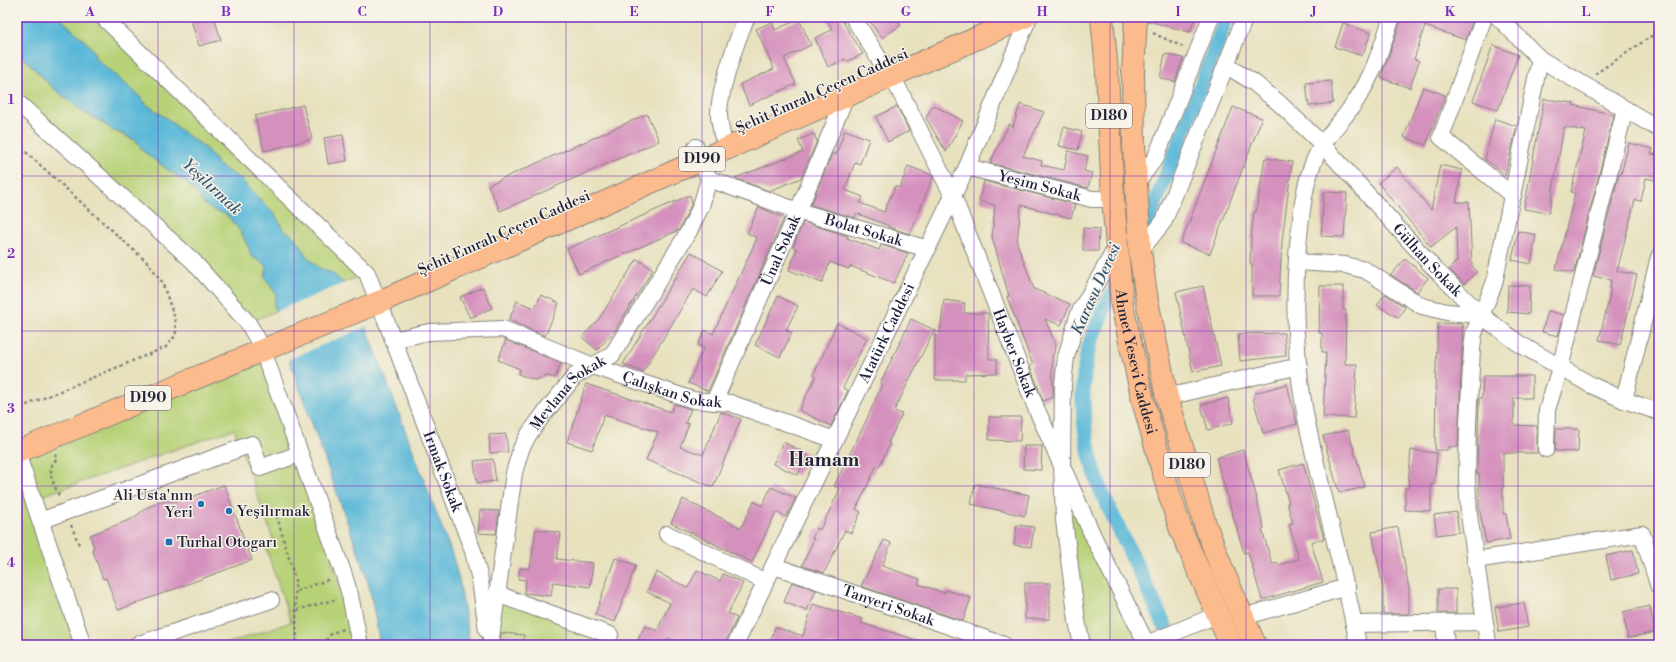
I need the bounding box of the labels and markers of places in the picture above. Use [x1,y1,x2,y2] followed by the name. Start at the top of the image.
[112,486,193,522] place label: Ali Usta'nın Yeri
[196,499,206,509] marker: Ali Usta'nın Yeri
[236,502,311,521] place label: Yeşilırmak
[224,506,234,516] marker: Yeşilırmak
[177,533,277,552] place label: Turhal Otogarı
[164,537,174,547] marker: Turhal Otogarı

